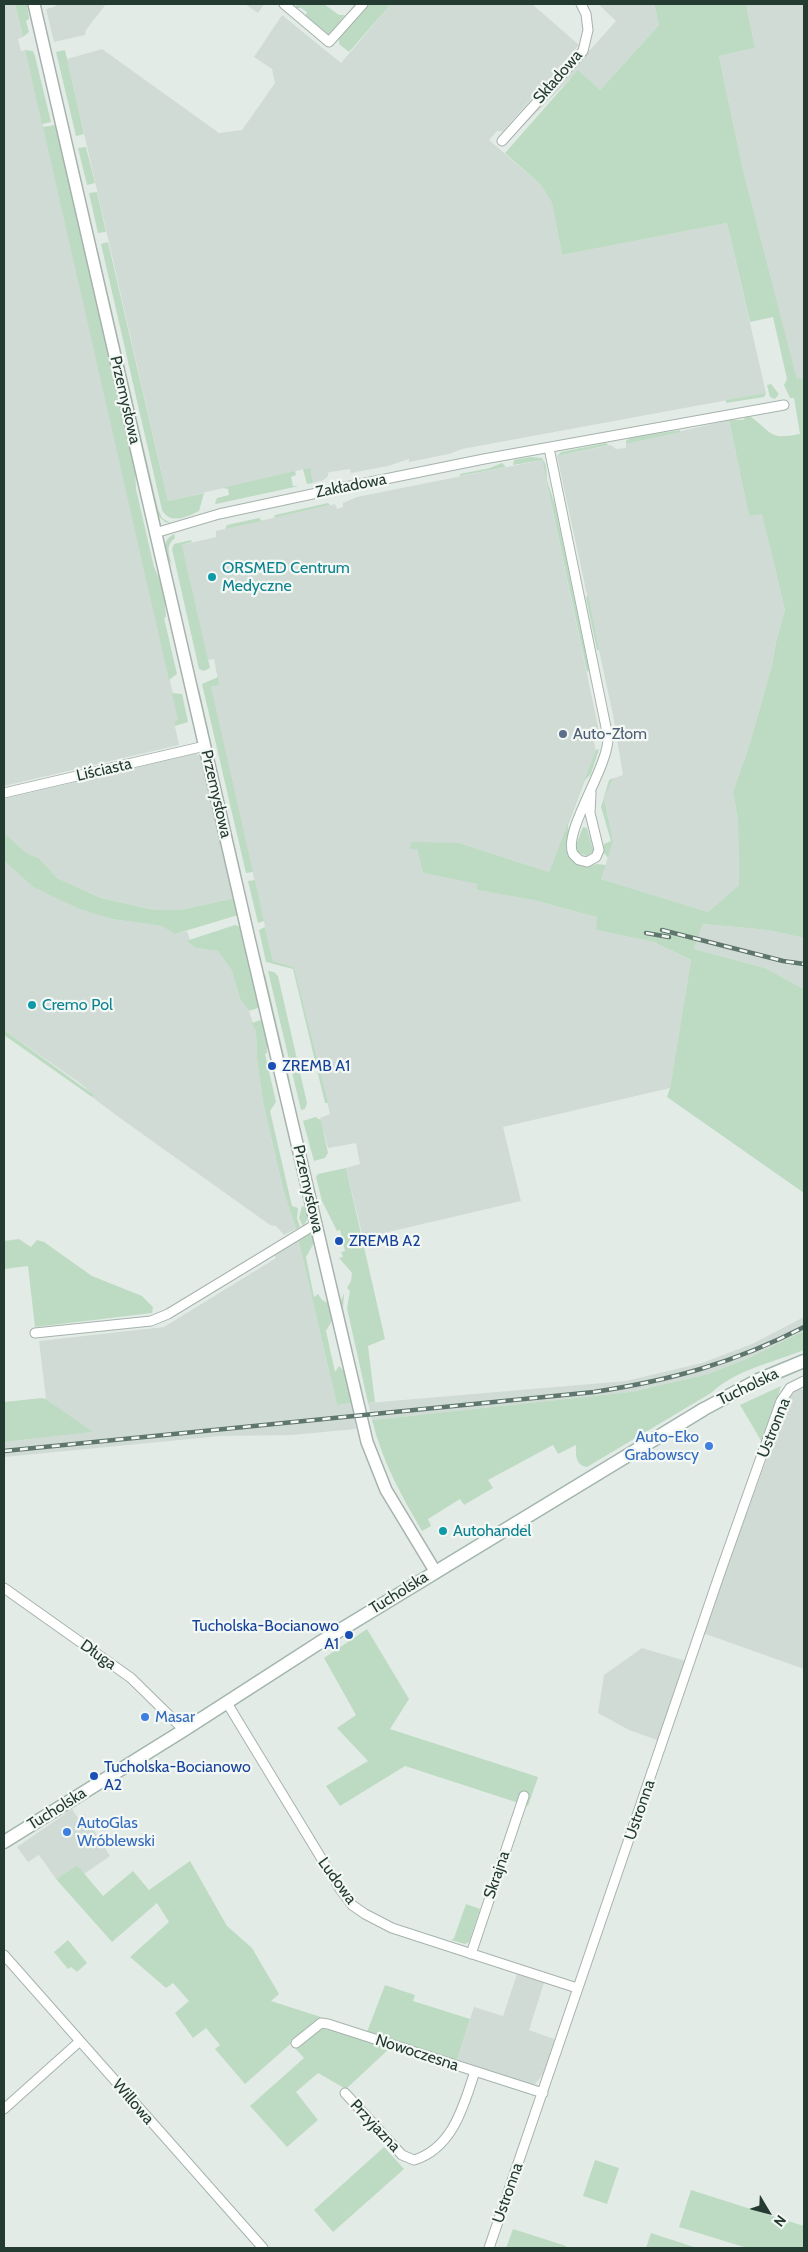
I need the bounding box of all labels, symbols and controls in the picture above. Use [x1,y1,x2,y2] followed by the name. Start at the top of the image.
[530,46,586,108] street label: Składowa
[106,354,144,446] street label: Przemysłowa
[314,470,388,502] street label: Zakładowa
[222,558,350,596] place label: ORSMED Centrum Medyczne
[206,571,218,583] marker: ORSMED Centrum Medyczne
[573,724,647,744] place label: Auto-Złom
[557,728,569,740] marker: Auto-Złom
[197,748,235,840] street label: Przemysłowa
[75,754,133,786] street label: Liściasta
[42,995,113,1015] place label: Cremo Pol
[26,999,38,1011] marker: Cremo Pol
[282,1056,350,1076] place label: ZREMB A1
[266,1060,278,1072] marker: ZREMB A1
[289,1143,327,1235] street label: Przemysłowa
[349,1231,421,1251] place label: ZREMB A2
[333,1235,345,1247] marker: ZREMB A2
[714,1364,782,1410] street label: Tucholska
[753,1395,795,1461] street label: Ustronna
[625,1427,699,1465] place label: Auto-Eko Grabowscy
[703,1440,715,1452] marker: Auto-Eko Grabowscy
[453,1521,531,1541] place label: Autohandel
[437,1525,449,1537] marker: Autohandel
[366,1568,432,1618] street label: Tucholska
[192,1616,339,1654] place label: Tucholska-Bocianowo A1
[343,1629,355,1641] marker: Tucholska-Bocianowo A1
[76,1636,120,1674] street label: Długa
[155,1707,195,1727] place label: Masar
[139,1711,151,1723] marker: Masar
[104,1757,251,1795] place label: Tucholska-Bocianowo A2
[88,1770,100,1782] marker: Tucholska-Bocianowo A2
[621,1777,659,1843] street label: Ustronna
[24,1784,90,1834] street label: Tucholska
[77,1813,155,1851] place label: AutoGlas Wróblewski
[61,1826,73,1838] marker: AutoGlas Wróblewski
[480,1849,514,1901] street label: Skrajna
[314,1854,360,1908] street label: Ludowa
[373,2031,461,2075] street label: Nowoczesna
[108,2075,158,2129] street label: Willowa
[346,2096,404,2156] street label: Przyjazna
[489,2160,527,2226] street label: Ustronna
[743,2187,793,2237] north arrow
[770,2212,790,2230] text: N

